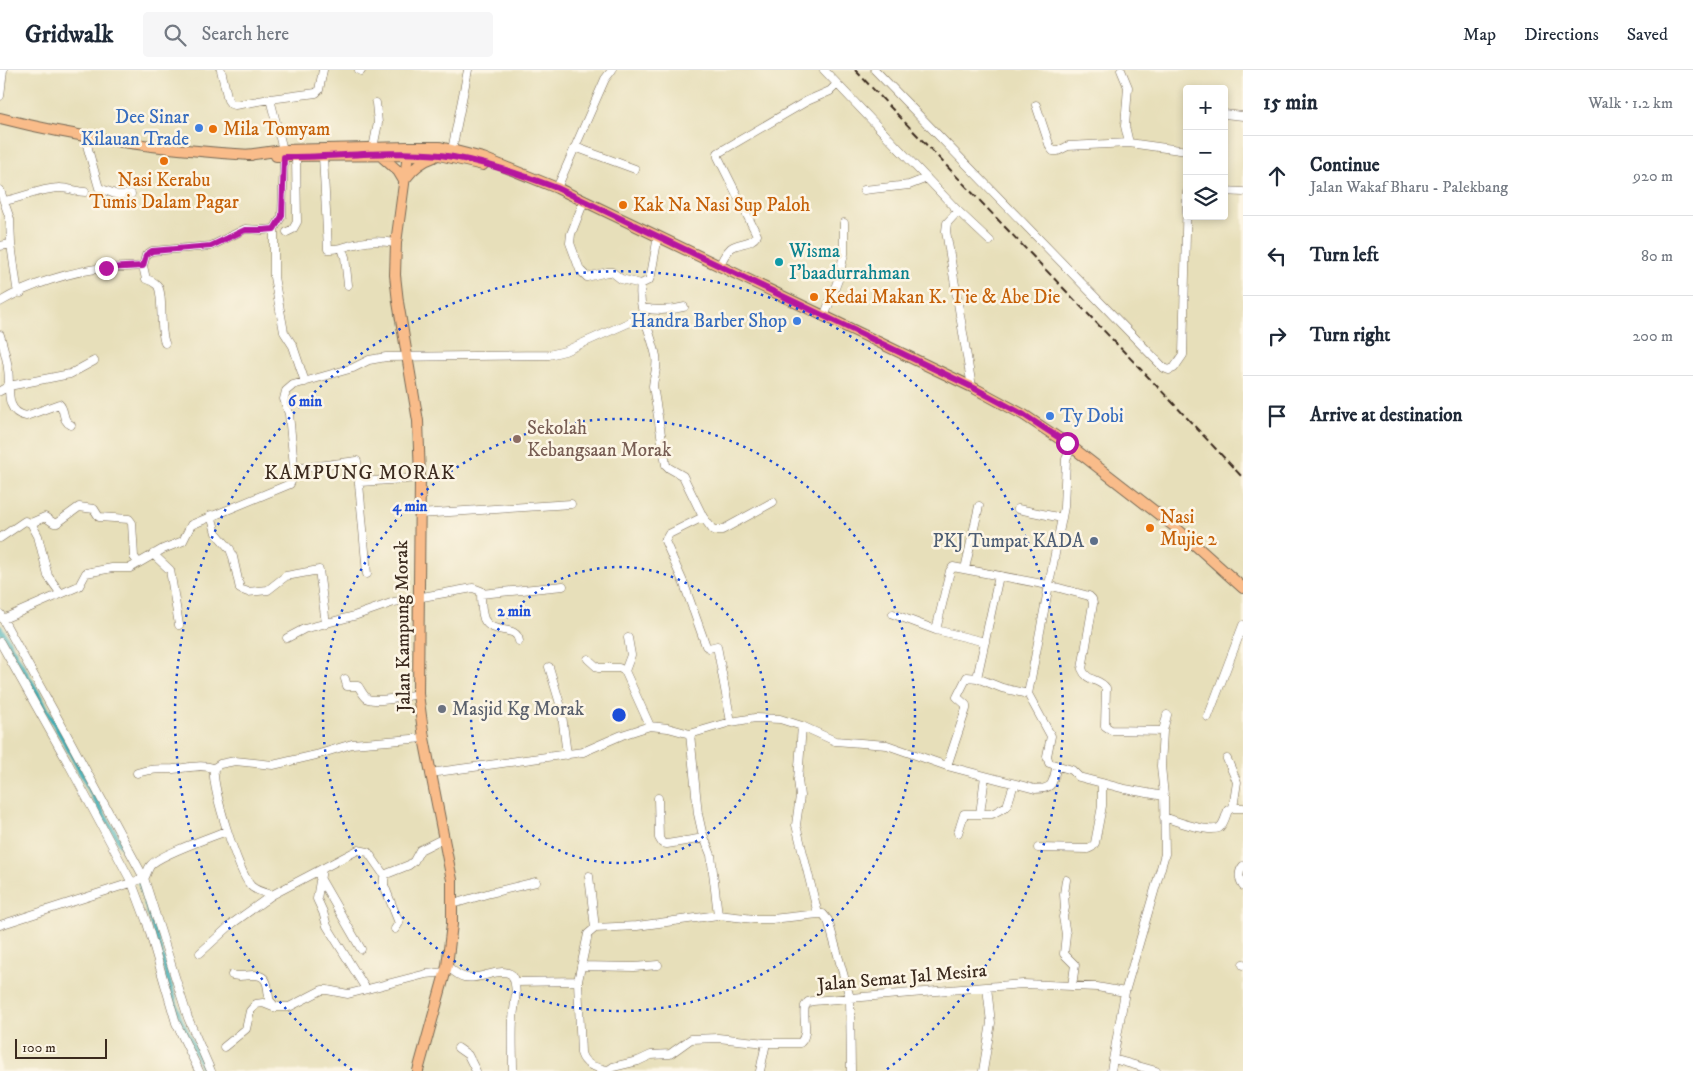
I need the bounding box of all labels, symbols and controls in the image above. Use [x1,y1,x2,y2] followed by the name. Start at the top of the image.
[143,12,493,57] search box
[25,20,113,50] text: Gridwalk
[161,21,189,49] icon: search
[201,23,289,46] text: Search here
[1463,24,1496,46] text: Map
[1524,24,1599,46] text: Directions
[1627,24,1668,46] text: Saved
[1183,85,1228,220] map controls
[1183,85,1228,130] button: +
[1263,90,1318,116] text: 15 min
[1588,93,1673,113] text: Walk · 1.2 km
[81,106,189,151] place label: Dee Sinar Kilauan Trade
[223,118,330,141] place label: Mila Tomyam
[193,122,205,134] marker: Dee Sinar Kilauan Trade
[207,123,219,135] marker: Mila Tomyam
[1183,130,1228,175] button: −
[1310,154,1380,177] text: Continue
[158,155,170,167] marker: Nasi Kerabu Tumis Dalam Pagar
[1263,162,1291,190] icon: ahead
[1633,166,1673,186] text: 920 m
[89,169,239,214] place label: Nasi Kerabu Tumis Dalam Pagar
[1183,175,1228,220] button: layers
[1310,177,1508,197] text: Jalan Wakaf Bharu - Palekbang
[633,194,810,217] place label: Kak Na Nasi Sup Paloh
[617,199,629,211] marker: Kak Na Nasi Sup Paloh
[788,240,910,285] place label: Wisma I’baadurrahman
[1263,242,1291,270] icon: left
[1310,244,1379,267] text: Turn left
[1641,246,1673,266] text: 80 m
[773,256,785,268] marker: Wisma I’baadurrahman
[95,257,118,280] route end
[824,286,1060,309] place label: Kedai Makan K. Tie & Abe Die
[808,291,820,303] marker: Kedai Makan K. Tie & Abe Die
[631,310,787,333] place label: Handra Barber Shop
[791,315,803,327] marker: Handra Barber Shop
[1263,322,1291,350] icon: right
[1310,324,1390,347] text: Turn right
[1632,326,1673,346] text: 200 m
[288,392,322,411] text: 6 min
[1263,402,1291,430] icon: arrive
[1310,404,1462,427] text: Arrive at destination
[1060,405,1124,428] place label: Ty Dobi
[1044,410,1056,422] marker: Ty Dobi
[527,417,672,462] place label: Sekolah Kebangsaan Morak
[1056,432,1079,455] route start
[511,433,523,445] marker: Sekolah Kebangsaan Morak
[264,461,456,486] district label: KAMPUNG MORAK
[392,497,428,516] text: 4 min
[1160,506,1218,551] place label: Nasi Mujie 2
[1144,522,1156,534] marker: Nasi Mujie 2
[933,530,1085,553] place label: PKJ Tumpat KADA
[1088,535,1100,547] marker: PKJ Tumpat KADA
[390,539,416,714] street label: Jalan Kampung Morak
[497,602,531,621] text: 2 min
[452,698,585,721] place label: Masjid Kg Morak
[436,703,448,715] marker: Masjid Kg Morak
[610,706,628,724] centre of rings
[814,959,988,997] street label: Jalan Semat Jal Mesira
[15,1036,108,1059] scale bar
[22,1039,56,1057] text: 100 m

